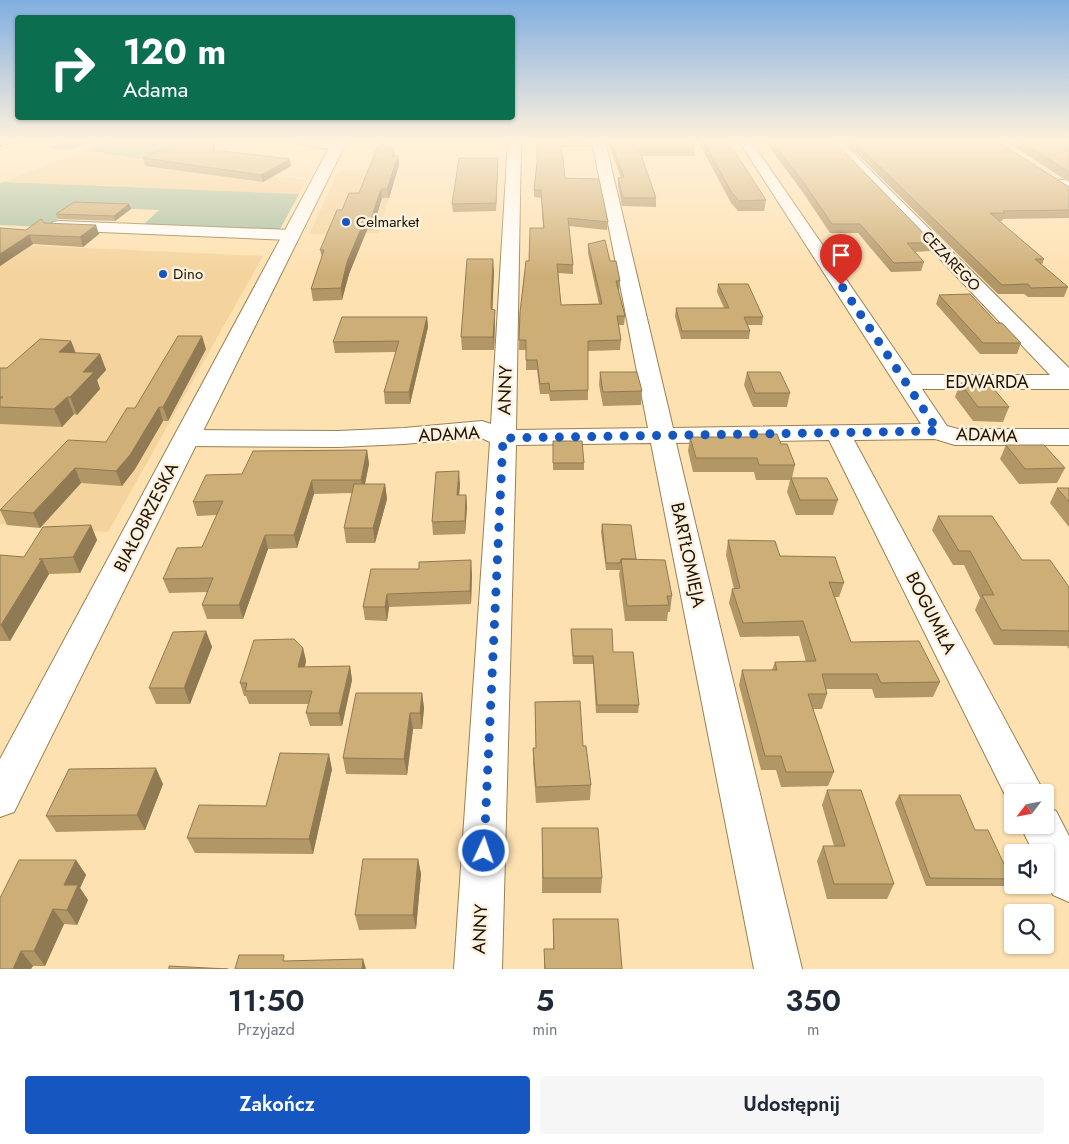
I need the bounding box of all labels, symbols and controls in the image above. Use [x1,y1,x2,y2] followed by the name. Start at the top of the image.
[123,27,226,77] text: 120 m
[40,35,105,100] icon: right
[123,73,188,105] text: Adama
[356,211,420,233] place label: Celmarket
[340,216,352,228] marker: Celmarket
[916,226,986,296] street label: CEZAREGO
[820,234,862,285] pin
[827,241,855,269] icon: arrive
[173,263,203,285] place label: Dino
[157,268,169,280] marker: Dino
[491,364,519,415] street label: ANNY
[945,369,1029,395] street label: EDWARDA
[417,419,481,449] street label: ADAMA
[956,421,1019,449] street label: ADAMA
[107,458,185,576] street label: BIAŁOBRZESKA
[664,500,712,610] street label: BARTŁOMIEJA
[899,567,963,659] street label: BOGUMIŁA
[1004,784,1054,834] north arrow
[1004,784,1054,954] map controls
[457,824,509,876] position arrow
[1004,844,1054,894] button: sound
[466,903,494,955] street label: ANNY
[1004,904,1054,954] button: search
[228,979,305,1022] text: 11:50
[536,979,554,1022] text: 5
[785,979,841,1022] text: 350
[238,1018,295,1041] text: Przyjazd
[532,1018,558,1041] text: min
[807,1018,819,1041] text: m
[25,1076,530,1134] button: Zakończ
[540,1076,1044,1134] button: Udostępnij

